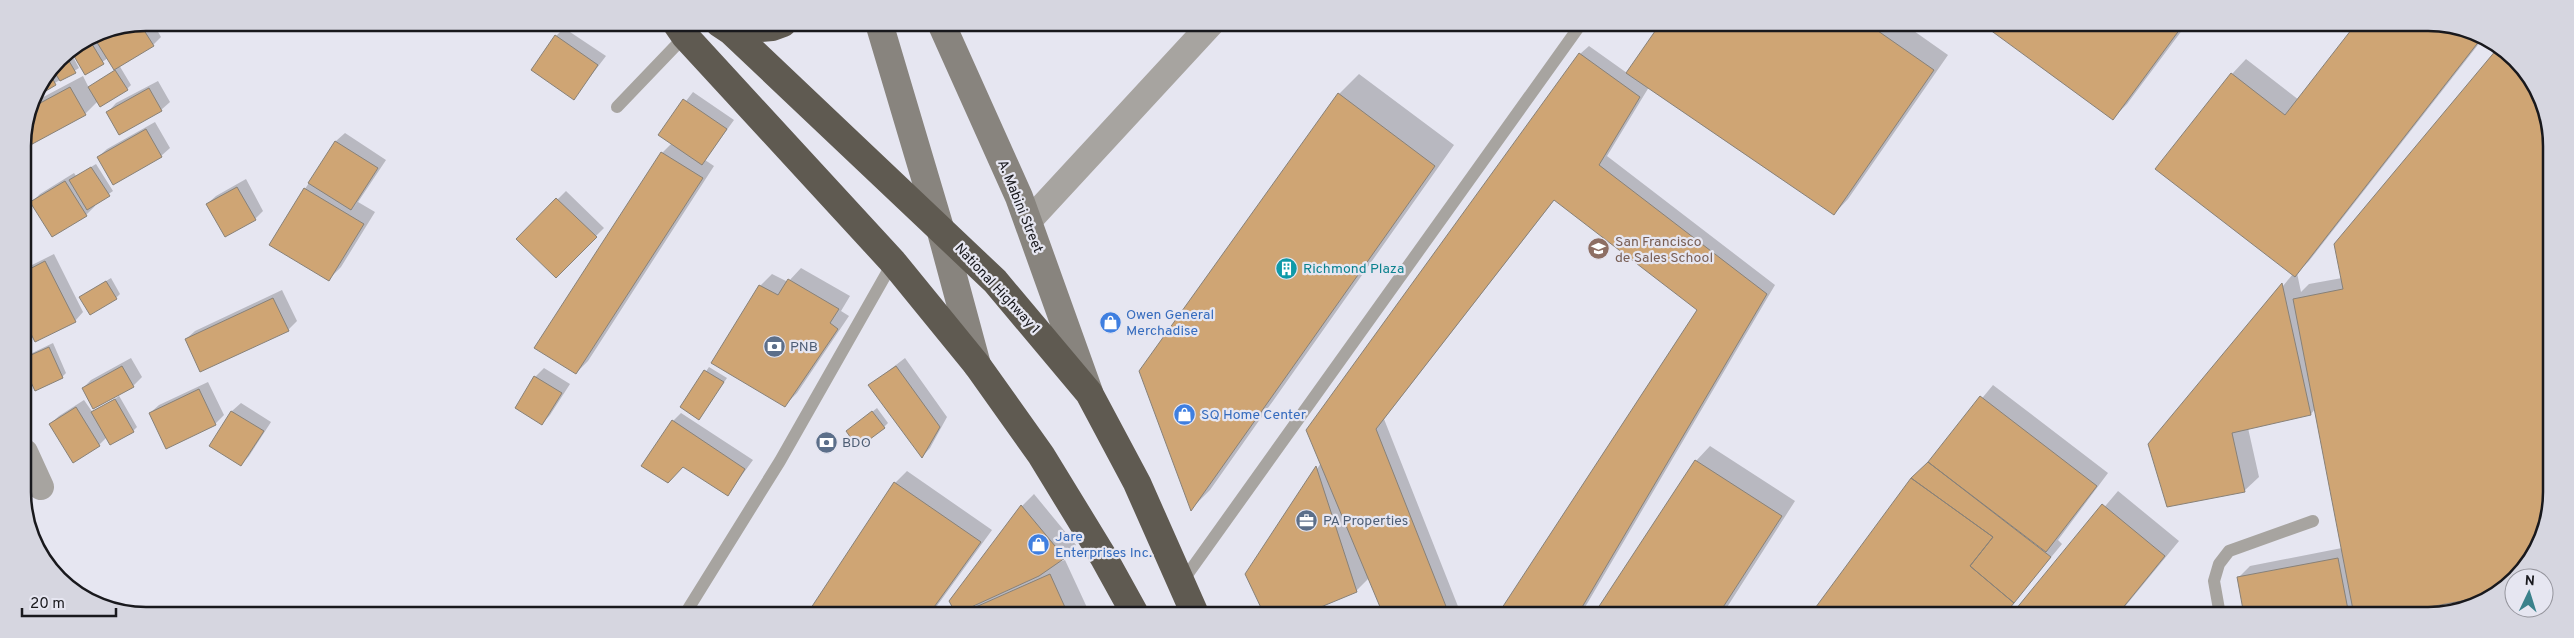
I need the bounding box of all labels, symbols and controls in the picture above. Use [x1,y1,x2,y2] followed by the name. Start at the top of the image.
[993,158,1046,256] street label: A. Mabini Street
[1615,234,1713,267] place label: San Francisco de Sales School
[1587,237,1611,261] school or university icon: San Francisco de Sales School
[951,240,1043,338] street label: National Highway 1
[1275,256,1299,280] building icon: Richmond Plaza
[1303,261,1404,278] place label: Richmond Plaza
[1126,307,1214,340] place label: Owen General Merchadise
[1098,310,1122,334] shop icon: Owen General Merchadise
[762,334,786,358] bank icon: PNB
[790,339,818,356] place label: PNB
[1173,402,1197,426] shop icon: SQ Home Center
[1201,407,1307,424] place label: SQ Home Center
[814,430,838,454] bank icon: BDO
[842,435,871,452] place label: BDO
[1295,508,1319,532] office icon: PA Properties
[1323,513,1408,530] place label: PA Properties
[1055,529,1152,562] place label: Jare Enterprises Inc.
[1027,532,1051,556] shop icon: Jare Enterprises Inc.
[2504,568,2554,618] north arrow
[2524,573,2535,590] text: N
[22,586,116,618] scale bar
[30,595,65,614] text: 20 m

